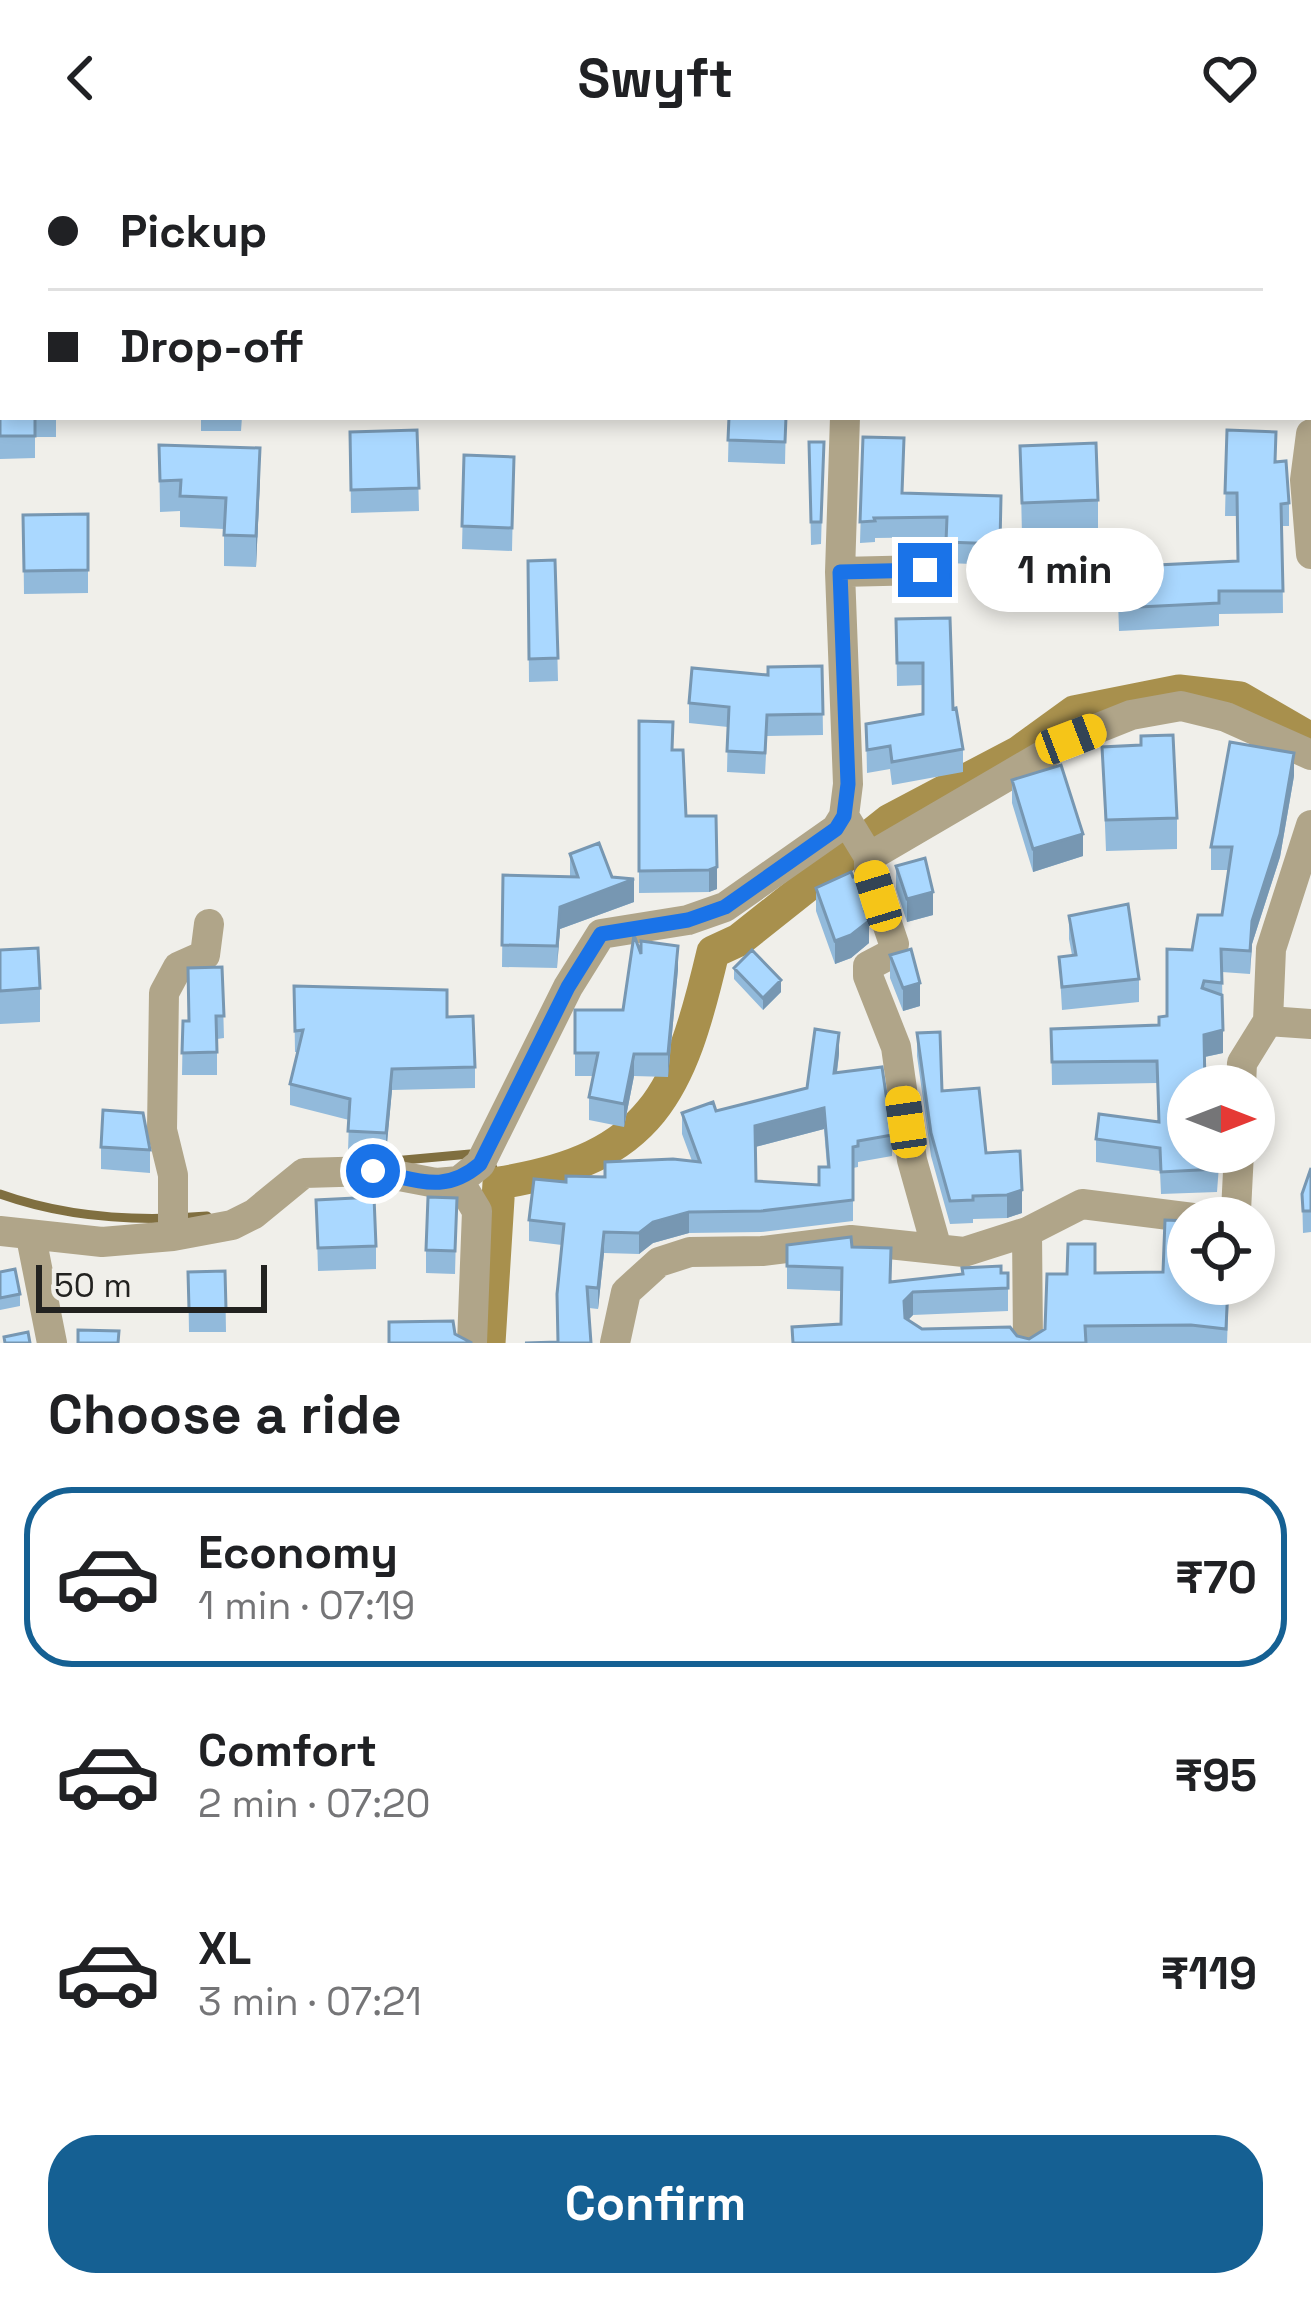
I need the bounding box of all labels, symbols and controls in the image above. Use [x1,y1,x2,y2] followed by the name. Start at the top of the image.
[578,44,733,113] text: Swyft
[48,45,114,111] icon: back
[1197,45,1263,111] icon: heart
[120,203,267,260] text: Pickup
[120,318,304,375] text: Drop-off
[967,528,1165,612] callout: 1 min
[898,543,952,597] route end
[1017,545,1113,594] text: 1 min
[1031,709,1111,769] car
[850,856,906,936] car
[1167,1065,1275,1173] north arrow
[1167,1065,1275,1305] map controls
[883,1084,929,1160] car
[346,1144,400,1198] route start
[1167,1197,1275,1305] button: locate
[36,1259,267,1312] scale bar
[54,1265,132,1307] text: 50 m
[48,1380,402,1449] text: Choose a ride
[54,1523,162,1631] icon: car
[198,1524,398,1581] text: Economy
[1175,1549,1257,1606] text: ₹70
[198,1581,415,1630] text: 1 min · 07:19
[54,1721,162,1829] icon: car
[198,1722,377,1779] text: Comfort
[1174,1747,1257,1804] text: ₹95
[198,1779,431,1828] text: 2 min · 07:20
[54,1919,162,2027] icon: car
[198,1920,251,1977] text: XL
[1161,1945,1257,2002] text: ₹119
[198,1977,422,2026] text: 3 min · 07:21
[48,2135,1263,2273] button: Confirm

